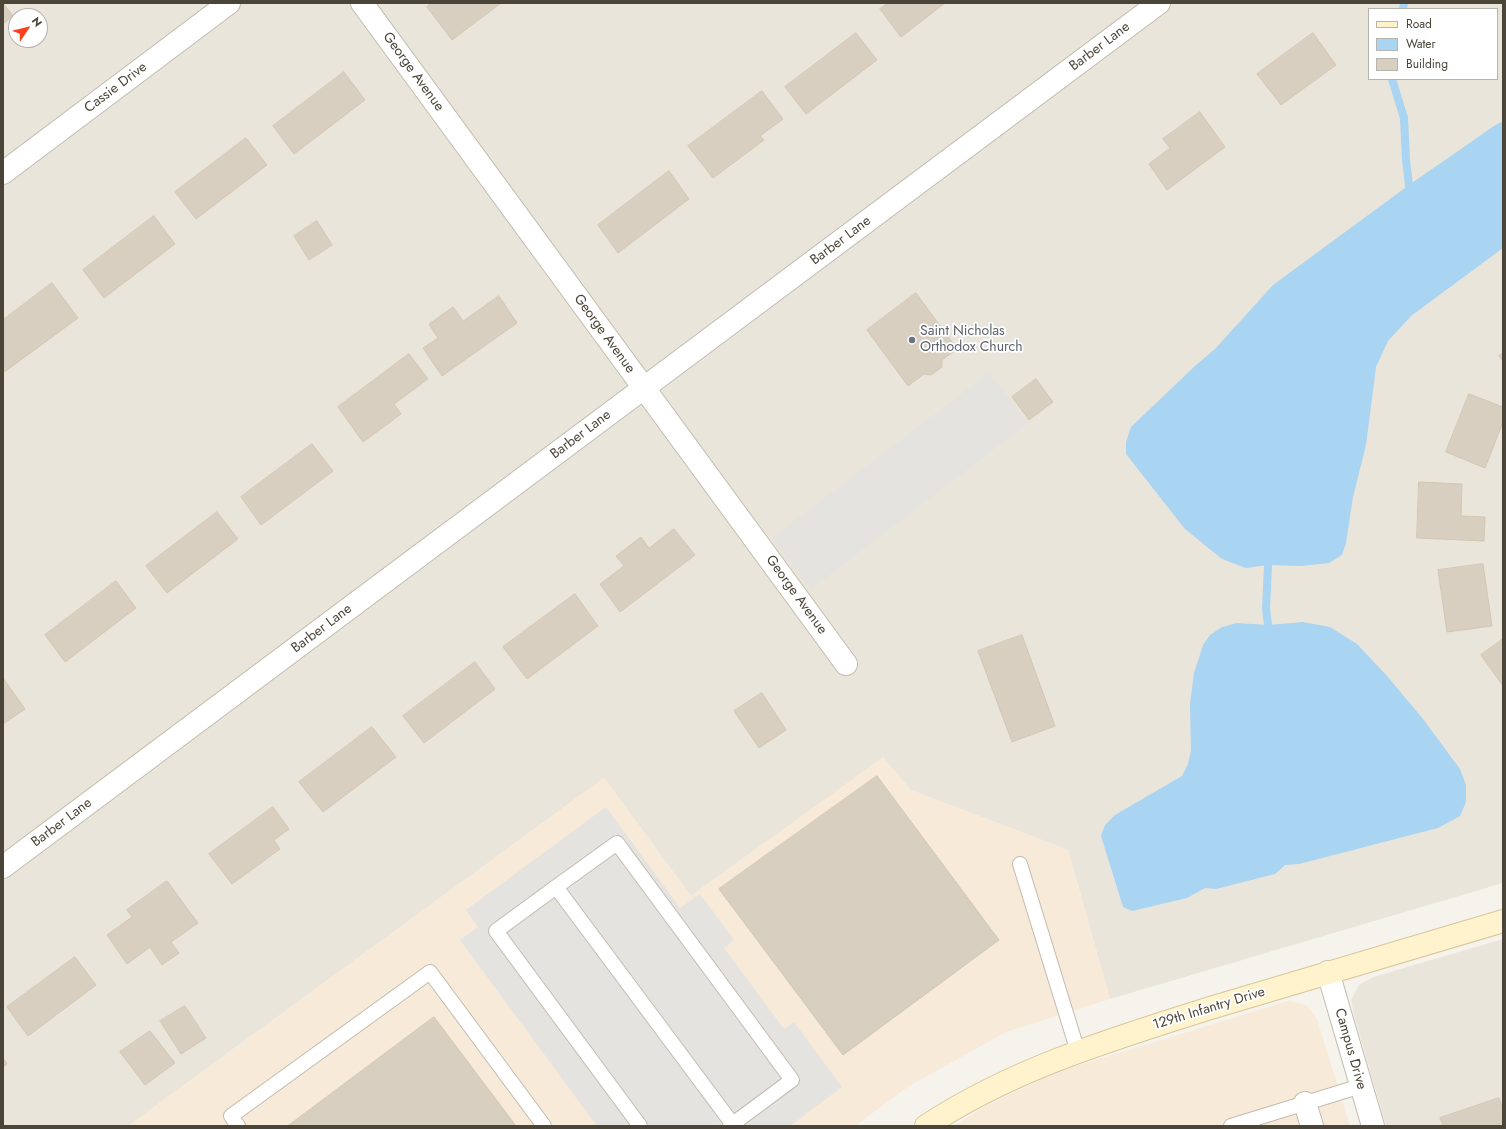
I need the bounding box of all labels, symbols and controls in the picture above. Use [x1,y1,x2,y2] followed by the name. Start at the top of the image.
[8,8,48,48] north arrow
[1368,8,1498,80] legend
[28,14,46,30] text: N
[1406,15,1432,33] text: Road
[1067,19,1133,75] street label: Barber Lane
[379,29,447,115] street label: George Avenue
[1406,35,1436,53] text: Water
[1406,55,1448,73] text: Building
[81,59,151,117] street label: Cassie Drive
[808,213,874,269] street label: Barber Lane
[570,291,638,377] street label: George Avenue
[920,324,1023,356] place label: Saint Nicholas Orthodox Church
[907,335,917,345] marker: Saint Nicholas Orthodox Church
[548,407,614,463] street label: Barber Lane
[762,552,830,638] street label: George Avenue
[289,601,355,657] street label: Barber Lane
[29,795,95,851] street label: Barber Lane
[1151,984,1267,1034] street label: 129th Infantry Drive
[1330,1007,1370,1091] street label: Campus Drive

